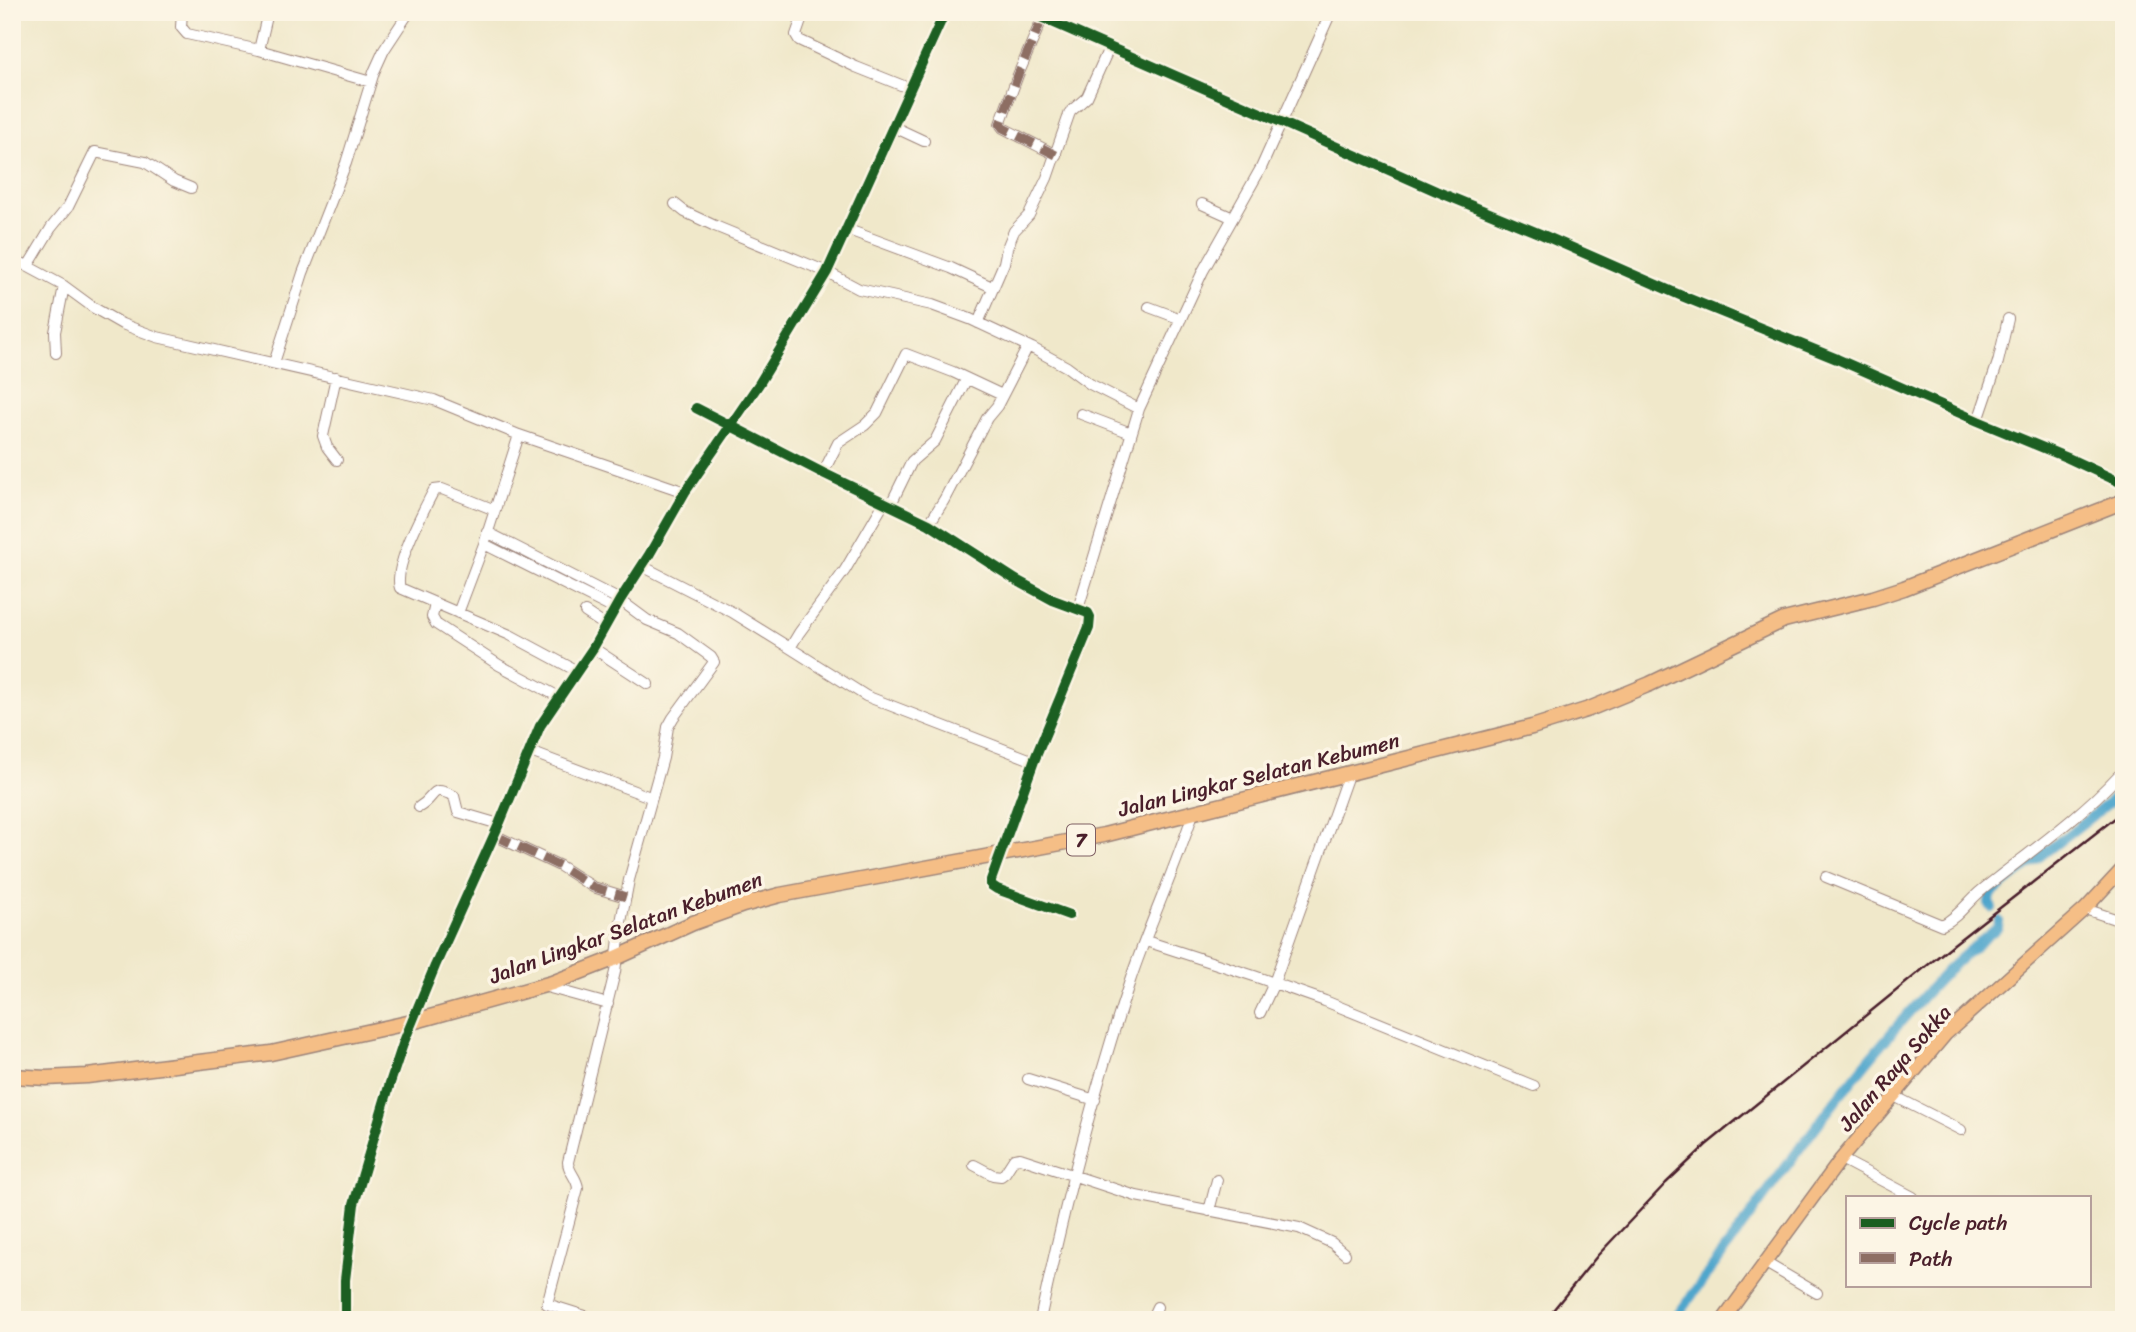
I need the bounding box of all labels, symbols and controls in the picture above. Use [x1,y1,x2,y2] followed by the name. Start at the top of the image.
[1113,722,1404,829] street label: Jalan Lingkar Selatan Kebumen
[1067,824,1095,856] road number: 7
[483,861,768,996] street label: Jalan Lingkar Selatan Kebumen
[1828,995,1962,1141] street label: Jalan Raya Sokka
[1846,1196,2090,1286] legend
[1909,1204,2008,1242] text: Cycle path
[1909,1240,1952,1278] text: Path

